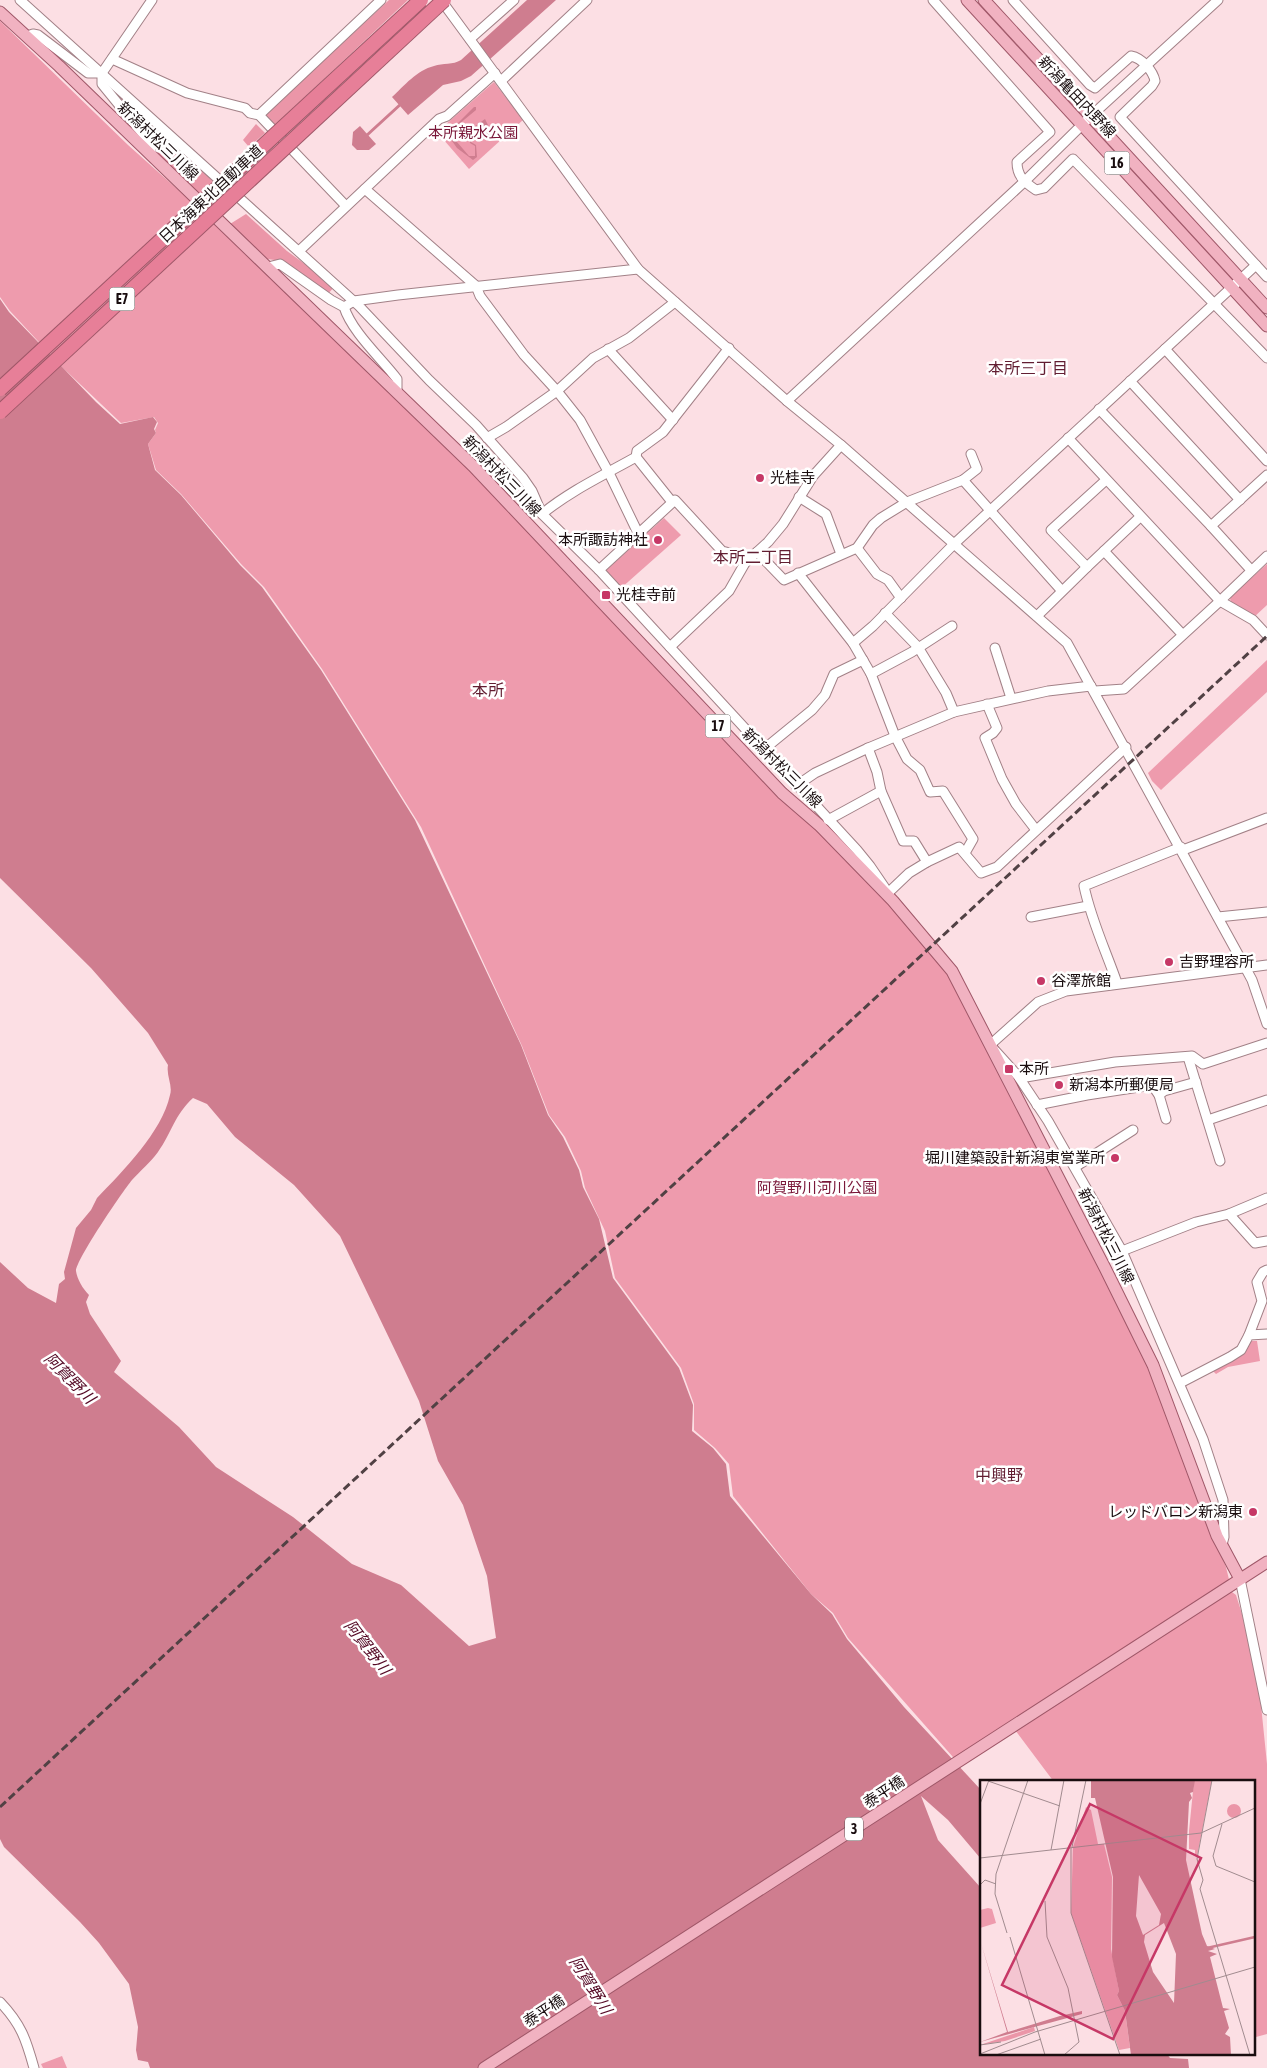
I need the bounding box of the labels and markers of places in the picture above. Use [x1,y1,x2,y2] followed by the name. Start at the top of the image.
[770,469,815,486] place label: 光桂寺
[754,472,766,484] marker: 光桂寺
[558,531,648,548] place label: 本所諏訪神社
[652,534,664,546] marker: 本所諏訪神社
[616,586,676,603] place label: 光桂寺前
[600,589,612,601] marker: 光桂寺前
[1179,953,1254,970] place label: 吉野理容所
[1163,956,1175,968] marker: 吉野理容所
[1051,972,1111,989] place label: 谷澤旅館
[1035,975,1047,987] marker: 谷澤旅館
[1019,1060,1049,1077] place label: 本所
[1003,1063,1015,1075] marker: 本所
[1069,1076,1174,1093] place label: 新潟本所郵便局
[1053,1079,1065,1091] marker: 新潟本所郵便局
[925,1149,1105,1166] place label: 堀川建築設計新潟東営業所
[1109,1152,1121,1164] marker: 堀川建築設計新潟東営業所
[1108,1503,1243,1520] place label: レッドバロン新潟東
[1247,1506,1259,1518] marker: レッドバロン新潟東

